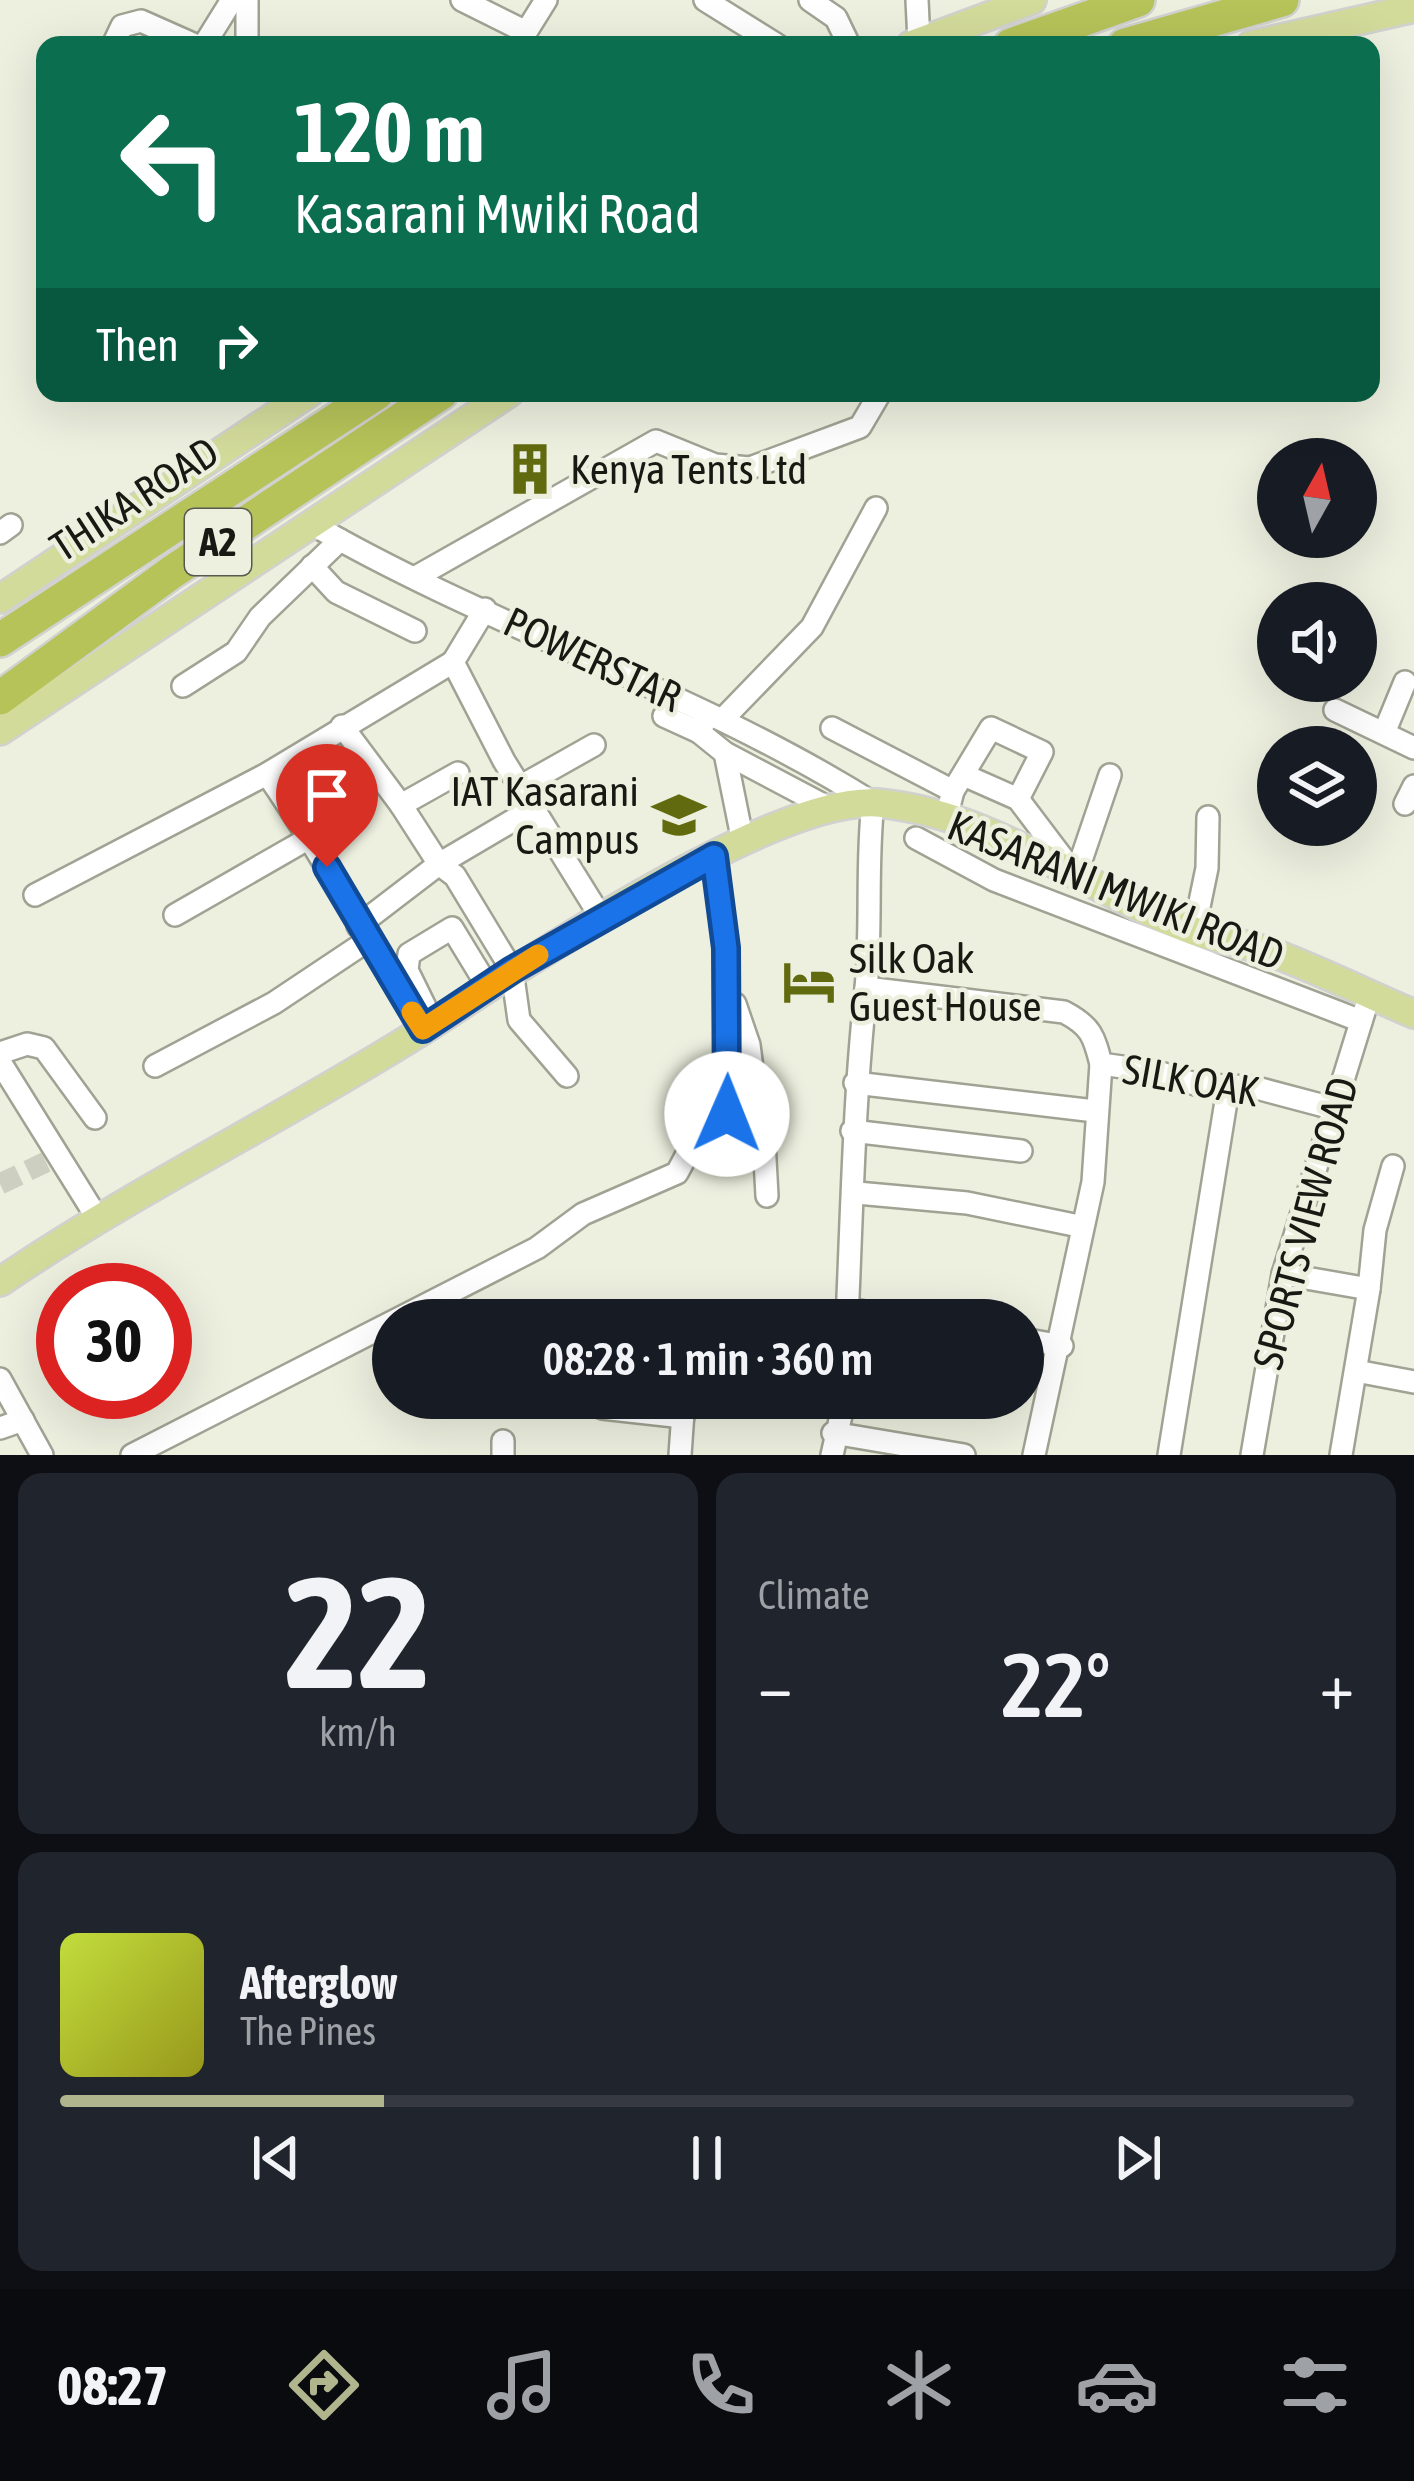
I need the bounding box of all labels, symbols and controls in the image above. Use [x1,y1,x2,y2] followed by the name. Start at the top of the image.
[96,84,252,240] icon: left
[294,84,484,180] text: 120 m
[294,183,701,244] text: Kasarani Mwiki Road
[203,312,269,378] icon: right
[96,319,179,371] text: Then
[41,427,227,571] street label: THIKA ROAD
[1257,438,1377,558] north arrow
[1257,438,1377,846] map controls
[501,440,559,498] building icon: Kenya Tents Ltd
[570,445,807,493] place label: Kenya Tents Ltd
[185,509,251,575] road number: A2
[1257,582,1377,702] button: sound
[497,597,689,721] street label: POWERSTAR
[1257,726,1377,846] button: layers
[276,744,378,867] pin
[294,762,360,828] icon: arrive
[450,767,639,863] place label: IAT Kasarani Campus
[650,786,708,844] school or university icon: IAT Kasarani Campus
[941,801,1291,979] street label: KASARANI MWIKI ROAD
[849,934,1042,1030] place label: Silk Oak Guest House
[780,953,838,1011] hotel icon: Silk Oak Guest House
[1120,1045,1263,1116] street label: SILK OAK
[664,1051,790,1177] position arrow
[1243,1072,1367,1374] street label: SPORTS VIEW ROAD
[36,1263,192,1419] speed limit sign: 30
[543,1333,873,1385] text: 08:28 · 1 min · 360 m
[285,1542,431,1721] text: 22
[758,1573,870,1617] text: Climate
[1001,1633,1111,1736] text: 22°
[758,1647,792,1723] text: −
[1320,1647,1354,1723] text: +
[319,1710,397,1754] text: km/h
[240,1957,398,2009] text: Afterglow
[240,2009,376,2053] text: The Pines
[243,2125,309,2191] icon: previous
[674,2125,740,2191] icon: pause
[1105,2125,1171,2191] icon: next
[282,2343,366,2427] icon: directions
[480,2343,564,2427] icon: music
[679,2343,763,2427] icon: phone
[877,2343,961,2427] icon: climate
[1075,2343,1159,2427] icon: car
[1273,2343,1357,2427] icon: filters
[57,2355,168,2416] text: 08:27

